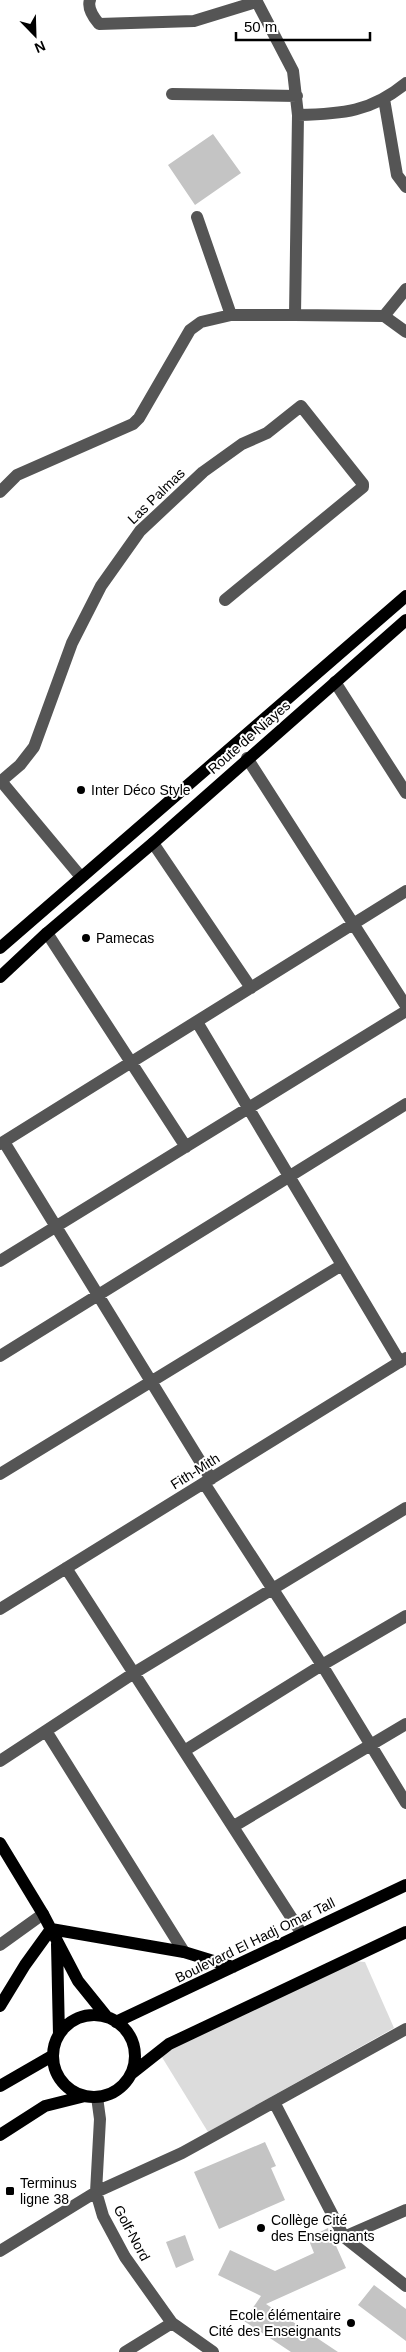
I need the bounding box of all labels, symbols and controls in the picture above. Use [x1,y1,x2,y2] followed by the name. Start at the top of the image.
[10,10,60,60] north arrow
[236,10,370,42] scale bar
[244,18,277,35] text: 50 m
[32,38,48,56] text: N
[124,465,188,527] street label: Las Palmas
[205,697,293,777] street label: Route de Niayes
[91,782,191,798] place label: Inter Déco Style
[75,784,87,796] marker: Inter Déco Style
[96,930,154,946] place label: Pamecas
[80,932,92,944] marker: Pamecas
[168,1450,222,1492] street label: Fith-Mith
[173,1894,337,1986] street label: Boulevard El Hadj Omar Tall
[20,2175,77,2207] place label: Terminus ligne 38
[4,2185,16,2197] marker: Terminus ligne 38
[111,2202,153,2264] street label: Golf-Nord
[271,2212,375,2244] place label: Collège Cité des Enseignants
[255,2222,267,2234] marker: Collège Cité des Enseignants
[209,2307,341,2339] place label: Ecole élémentaire Cité des Enseignants
[345,2317,357,2329] marker: Ecole élémentaire Cité des Enseignants

